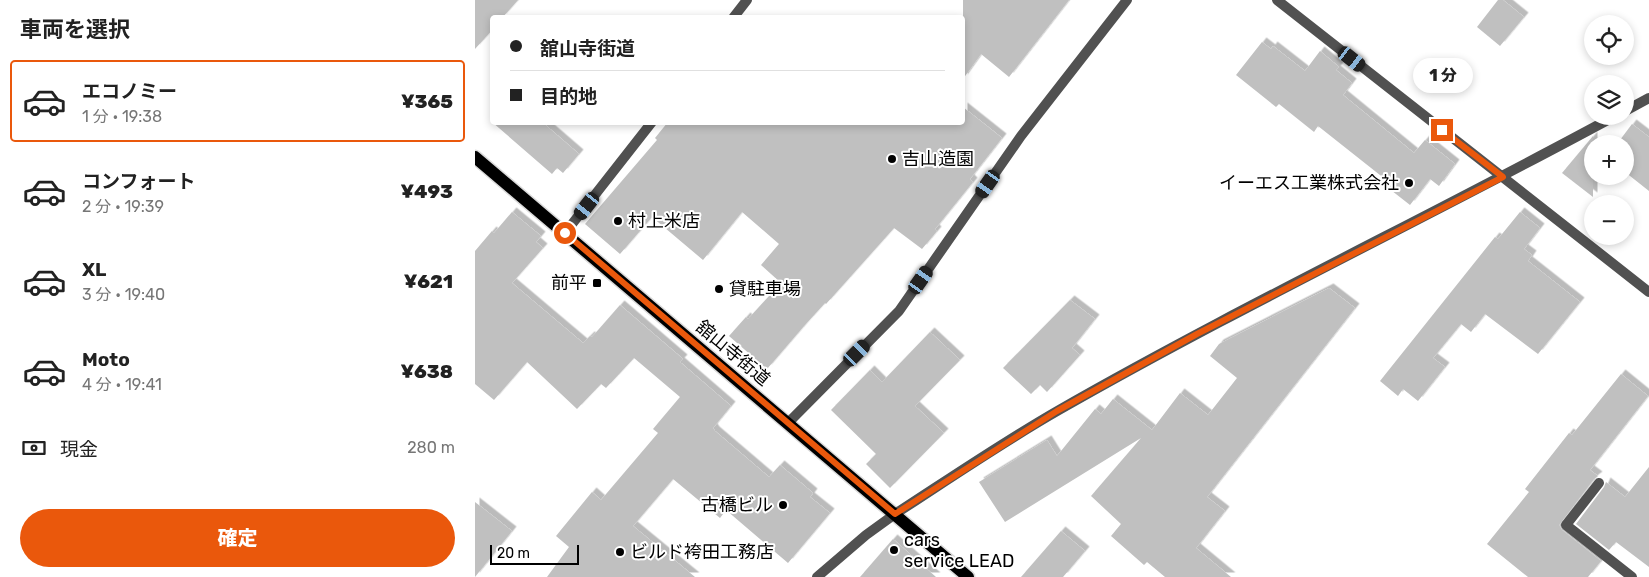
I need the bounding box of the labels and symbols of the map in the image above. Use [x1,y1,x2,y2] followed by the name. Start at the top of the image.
[1335,44,1368,74] car
[1412,58,1472,92] callout: 1 分
[1431,119,1453,141] route end
[902,148,974,170] place label: 吉山造園
[886,153,898,165] marker: 吉山造園
[973,167,1002,201] car
[1219,172,1399,194] place label: イーエス工業株式会社
[1403,177,1415,189] marker: イーエス工業株式会社
[571,190,602,222] car
[628,210,700,232] place label: 村上米店
[612,215,624,227] marker: 村上米店
[554,222,576,244] route start
[906,263,935,297] car
[551,272,587,294] place label: 前平
[591,277,603,289] marker: 前平
[729,278,801,300] place label: 貸駐車場
[713,283,725,295] marker: 貸駐車場
[691,316,775,390] street label: 舘山寺街道
[841,337,872,369] car
[701,494,773,516] place label: 古橋ビル
[777,499,789,511] marker: 古橋ビル
[904,529,1014,572] place label: cars service LEAD
[630,541,774,563] place label: ビルド袴田工務店
[490,542,579,565] scale bar
[888,544,900,556] marker: cars service LEAD
[614,546,626,558] marker: ビルド袴田工務店

